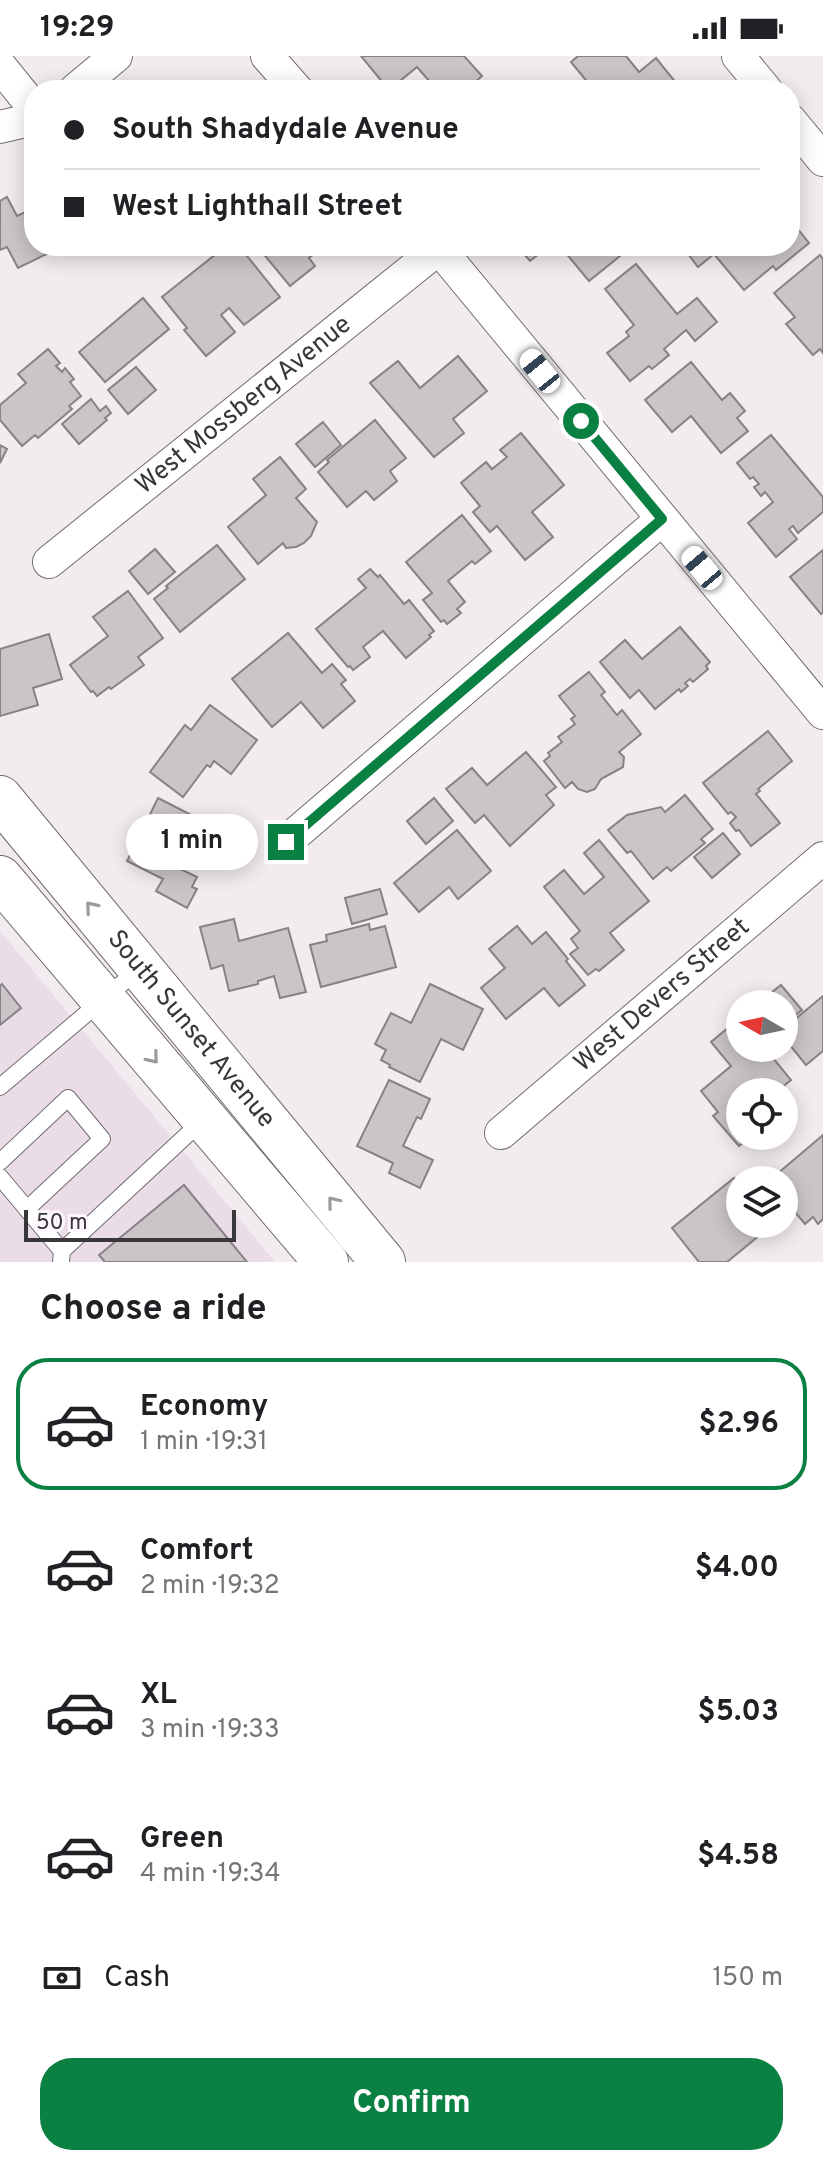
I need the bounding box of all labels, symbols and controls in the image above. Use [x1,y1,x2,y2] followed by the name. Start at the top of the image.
[40,10,115,47] text: 19:29
[112,112,459,149] text: South Shadydale Avenue
[112,189,403,226] text: West Lighthall Street
[129,308,358,502] street label: West Mossberg Avenue
[516,345,564,397] car
[563,403,599,439] route start
[677,542,727,594] car
[126,814,258,870] callout: 1 min
[268,824,304,860] route end
[161,825,223,858] text: 1 min
[86,902,101,916] one-way arrow
[567,911,757,1080] street label: West Devers Street
[100,924,282,1135] street label: South Sunset Avenue
[726,990,798,1062] north arrow
[726,990,798,1238] map controls
[143,1049,158,1064] one-way arrow
[726,1078,798,1150] button: locate
[726,1166,798,1238] button: layers
[329,1196,343,1211] one-way arrow
[24,1206,236,1242] scale bar
[36,1210,88,1237] text: 50 m
[40,1287,266,1333] text: Choose a ride
[44,1388,116,1460] icon: car
[140,1389,268,1426] text: Economy
[698,1406,779,1443] text: $2.96
[140,1426,268,1459] text: 1 min · 19:31
[44,1532,116,1604] icon: car
[140,1533,253,1570] text: Comfort
[695,1550,779,1587] text: $4.00
[140,1570,280,1603] text: 2 min · 19:32
[44,1676,116,1748] icon: car
[140,1677,177,1714] text: XL
[698,1694,779,1731] text: $5.03
[140,1714,280,1747] text: 3 min · 19:33
[44,1820,116,1892] icon: car
[140,1821,224,1858] text: Green
[697,1838,779,1875] text: $4.58
[140,1858,281,1891] text: 4 min · 19:34
[40,1956,84,2000] icon: cash
[104,1960,170,1997] text: Cash
[712,1962,783,1995] text: 150 m
[40,2058,783,2150] button: Confirm

